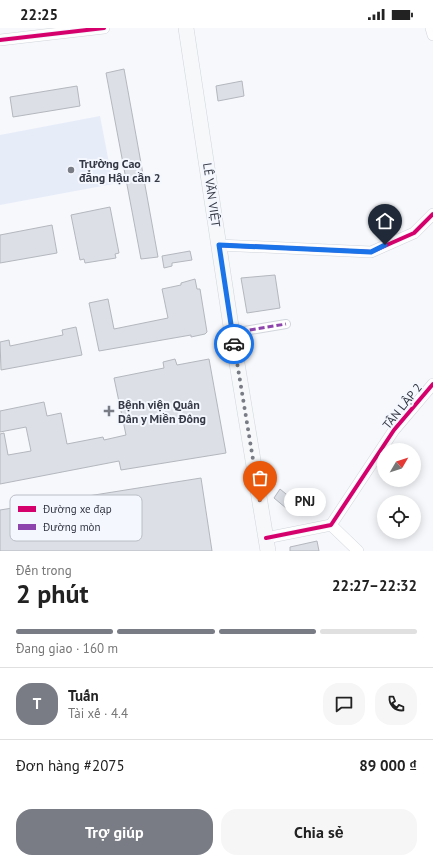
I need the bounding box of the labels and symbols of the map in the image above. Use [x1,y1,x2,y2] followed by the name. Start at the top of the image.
[79,156,161,185] place label: Trường Cao đẳng Hậu cần 2
[200,162,224,228] street label: LÊ VĂN VIỆT
[66,165,76,175] marker: Trường Cao đẳng Hậu cần 2
[368,204,402,245] pin
[214,324,254,364] courier
[379,380,425,432] street label: TÂN LẬP 2
[118,397,206,426] place label: Bệnh viện Quân Dân y Miền Đông
[103,405,115,417] marker: Bệnh viện Quân Dân y Miền Đông
[377,443,421,487] north arrow
[243,461,277,502] pin
[284,488,326,516] callout: PNJ
[10,495,142,541] legend
[42,502,112,516] text: Đường xe đạp
[42,520,101,534] text: Đường mòn

